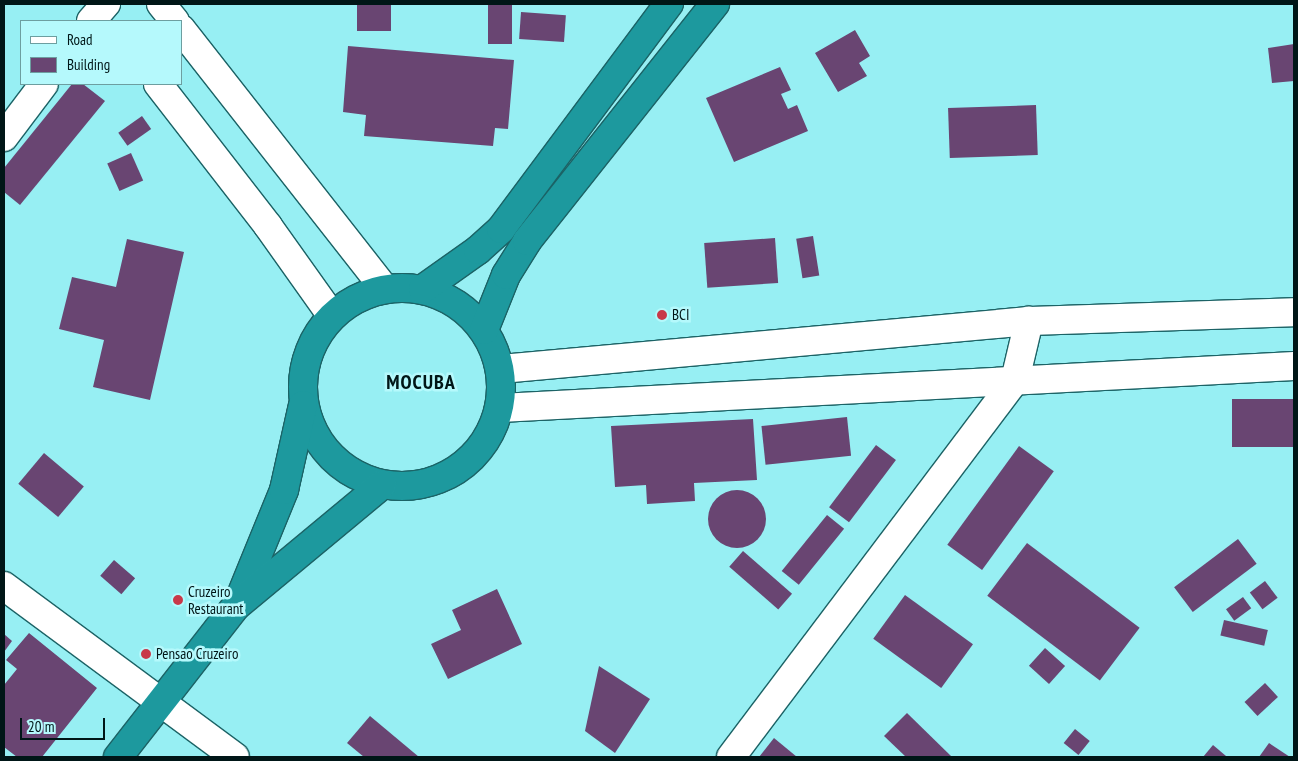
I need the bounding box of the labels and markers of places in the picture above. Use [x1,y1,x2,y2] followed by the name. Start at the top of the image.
[672,306,689,324] place label: BCI
[656,309,668,321] marker: BCI
[188,582,243,617] place label: Cruzeiro Restaurant
[172,594,184,606] marker: Cruzeiro Restaurant
[156,645,238,663] place label: Pensao Cruzeiro
[140,648,152,660] marker: Pensao Cruzeiro

